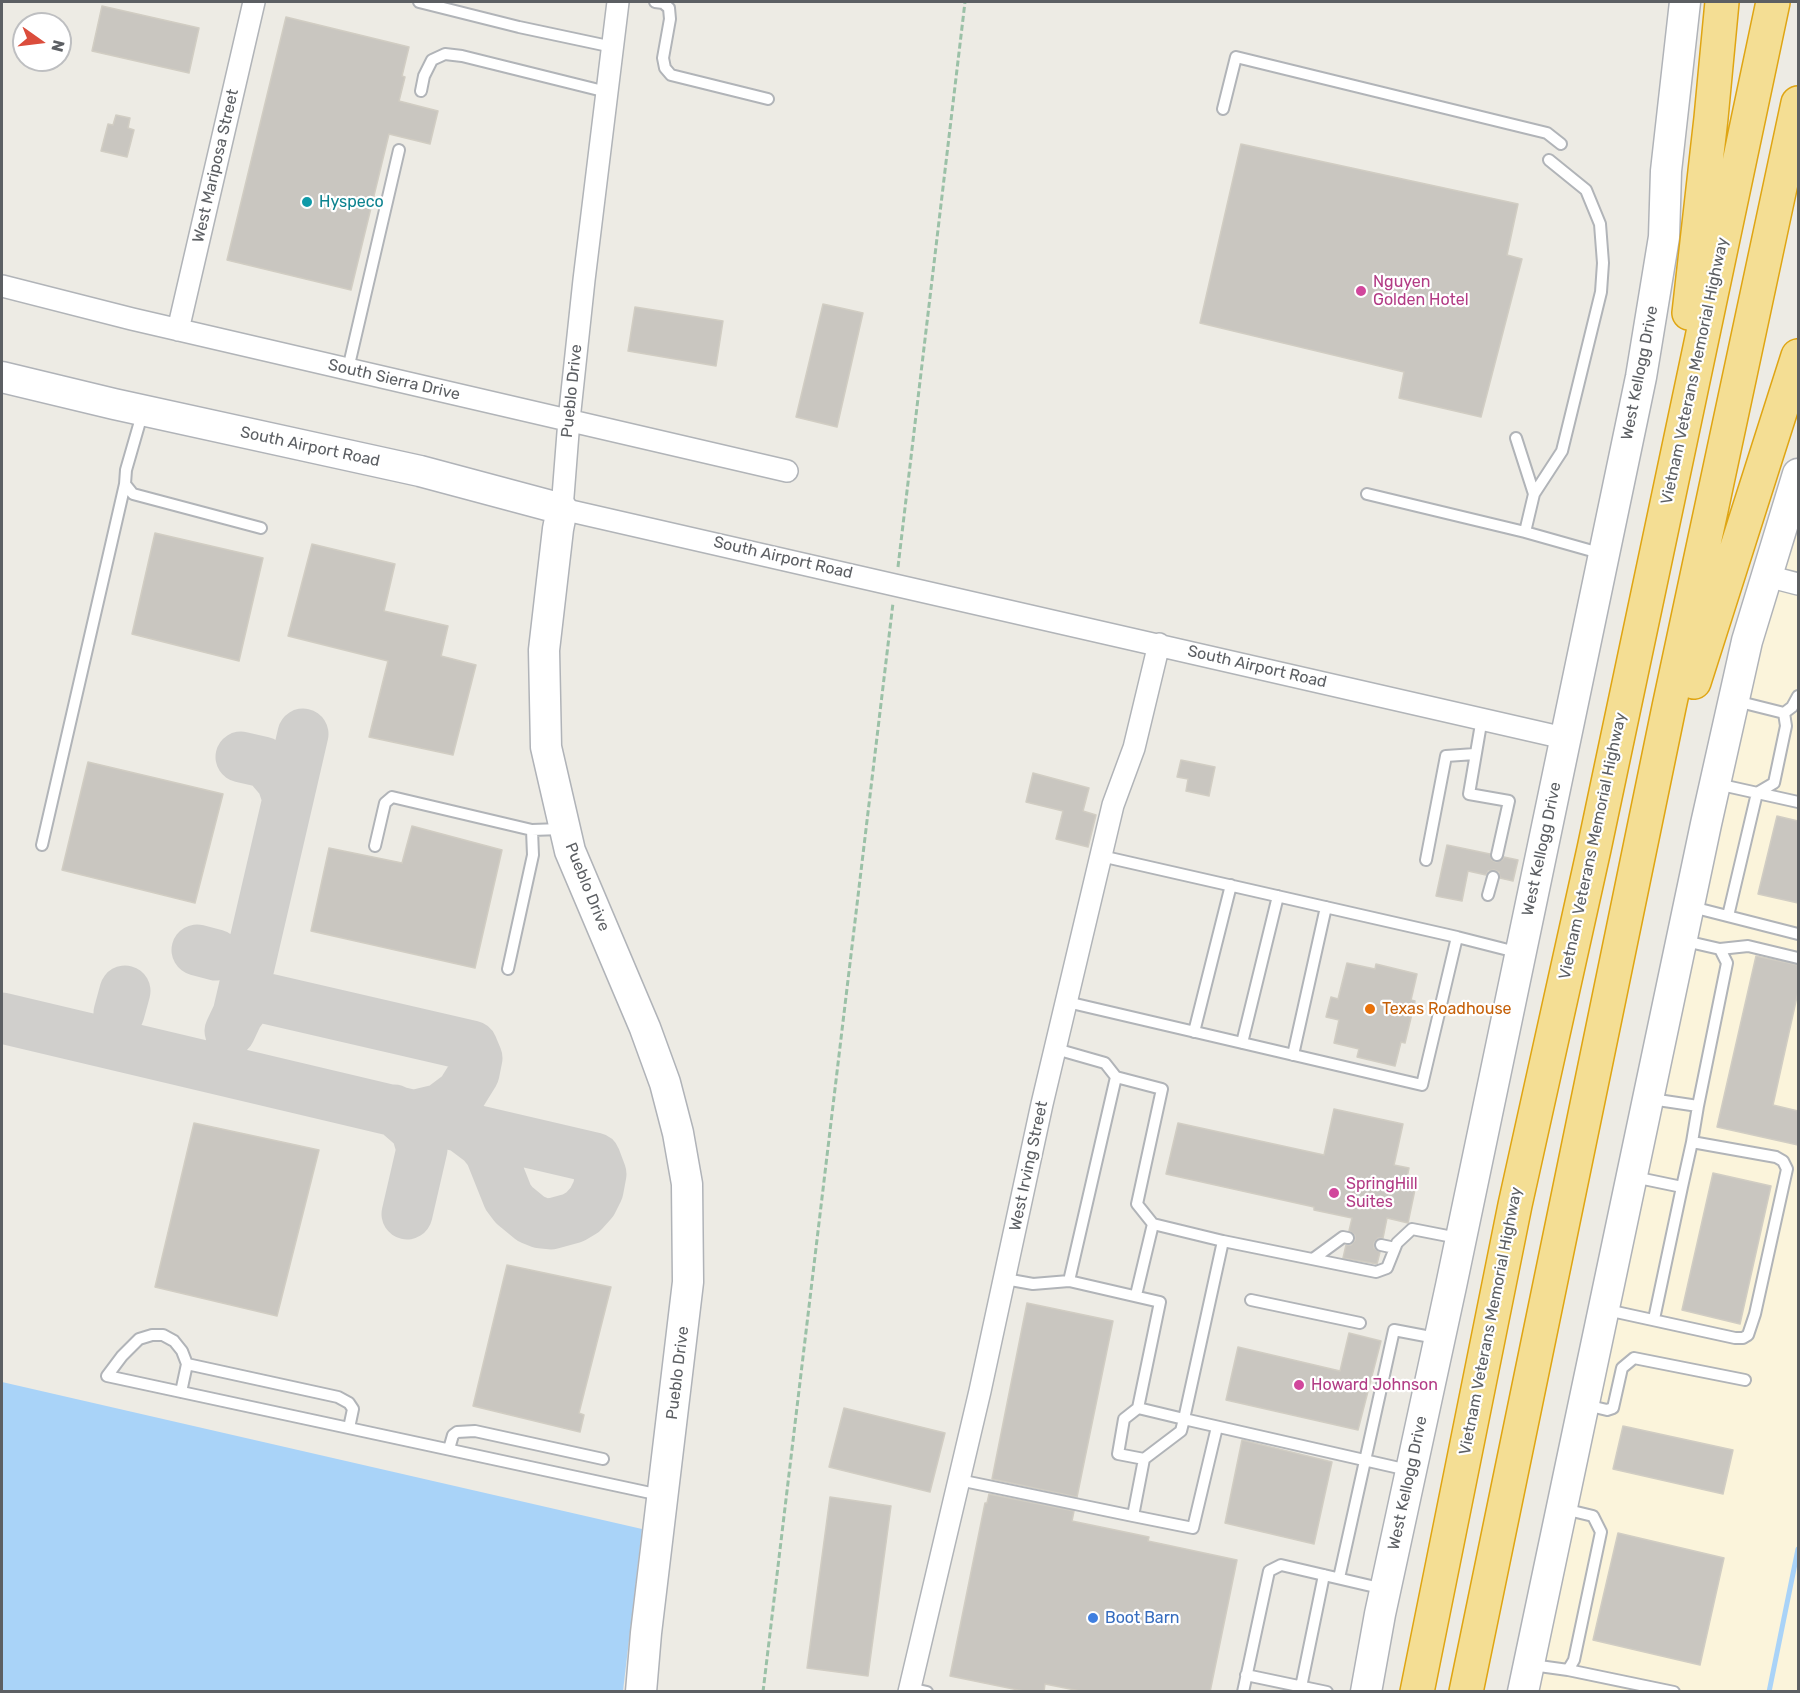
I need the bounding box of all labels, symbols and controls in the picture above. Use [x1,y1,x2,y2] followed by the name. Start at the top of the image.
[12,12,72,72] north arrow
[47,38,69,54] text: N
[189,87,243,245] street label: West Mariposa Street
[319,192,384,212] place label: Hyspeco
[300,195,314,209] marker: Hyspeco
[1657,236,1733,506] street label: Vietnam Veterans Memorial Highway
[1373,272,1469,310] place label: Nguyen Golden Hotel
[1354,284,1368,298] marker: Nguyen Golden Hotel
[1618,304,1662,442] street label: West Kellogg Drive
[558,343,586,439] street label: Pueblo Drive
[326,355,462,405] street label: South Sierra Drive
[238,423,382,471] street label: South Airport Road
[712,533,854,583] street label: South Airport Road
[1186,642,1328,692] street label: South Airport Road
[1555,711,1631,981] street label: Vietnam Veterans Memorial Highway
[1518,780,1566,918] street label: West Kellogg Drive
[561,840,613,934] street label: Pueblo Drive
[1382,999,1512,1019] place label: Texas Roadhouse
[1363,1002,1377,1016] marker: Texas Roadhouse
[1006,1099,1052,1233] street label: West Irving Street
[1346,1174,1418,1212] place label: SpringHill Suites
[1456,1185,1526,1457] street label: Vietnam Veterans Memorial Highway
[1327,1186,1341,1200] marker: SpringHill Suites
[663,1325,693,1421] street label: Pueblo Drive
[1311,1375,1438,1395] place label: Howard Johnson
[1292,1378,1306,1392] marker: Howard Johnson
[1384,1414,1432,1552] street label: West Kellogg Drive
[1105,1608,1179,1628] place label: Boot Barn
[1086,1611,1100,1625] marker: Boot Barn

